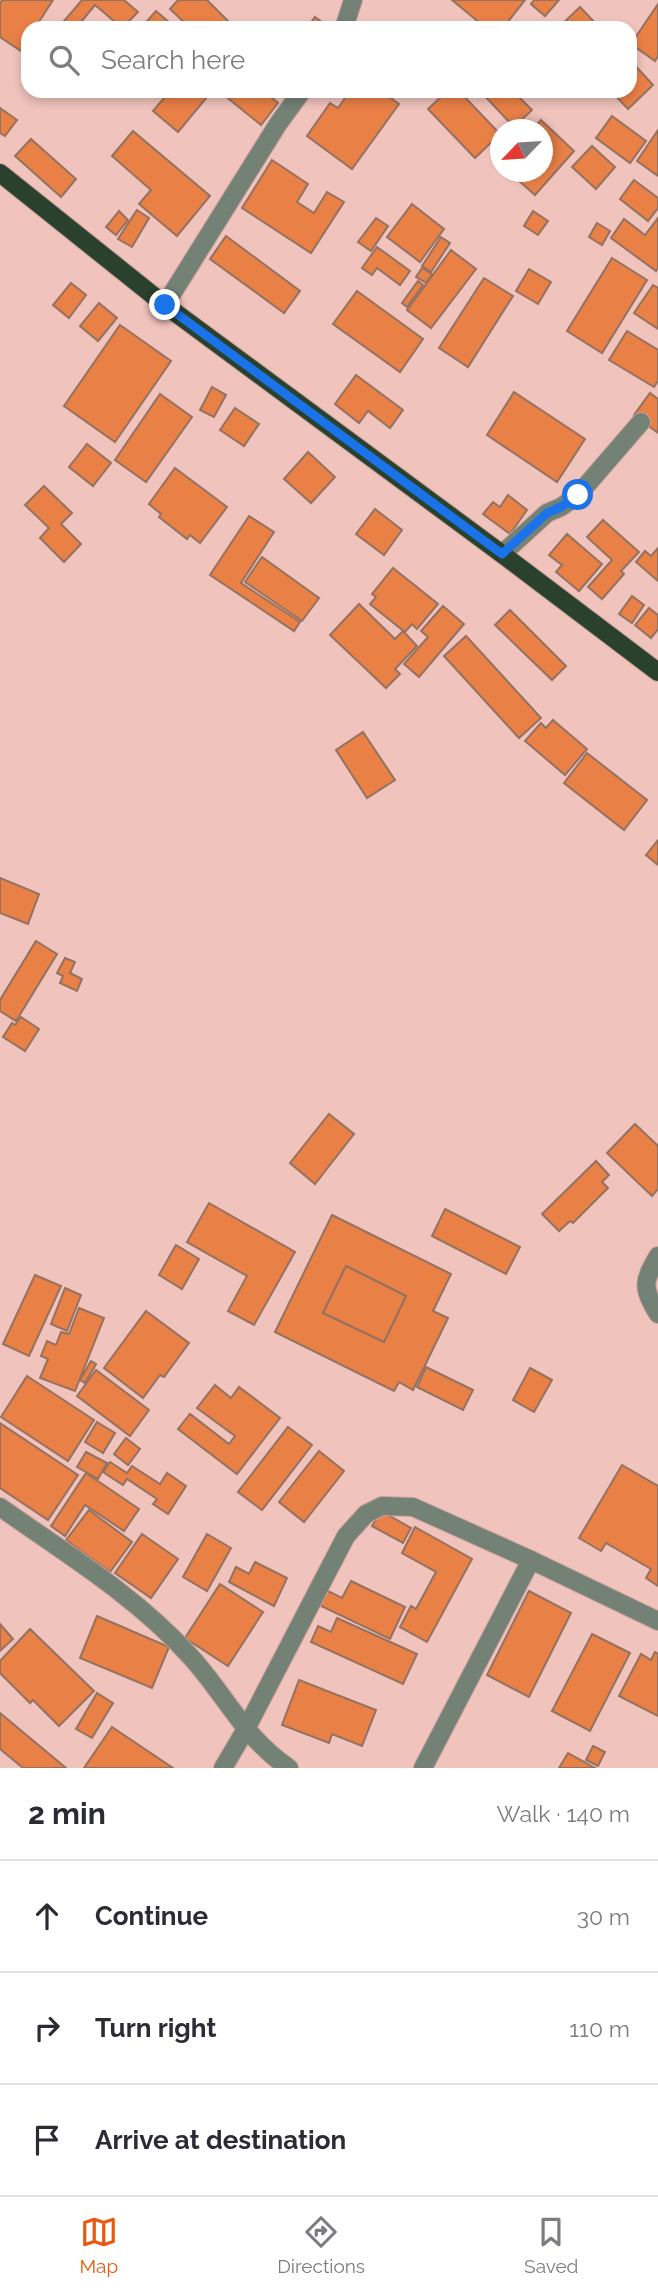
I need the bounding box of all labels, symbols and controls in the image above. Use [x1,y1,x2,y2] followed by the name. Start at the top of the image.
[21,21,637,98] search box
[45,41,83,79] icon: search
[101,45,245,75] text: Search here
[490,119,553,182] north arrow
[149,289,180,320] route end
[562,479,593,510] route start
[28,1796,106,1831] text: 2 min
[497,1800,630,1827] text: Walk · 140 m
[28,1897,66,1935] icon: ahead
[95,1901,208,1931] text: Continue
[577,1903,630,1930] text: 30 m
[28,2009,66,2047] icon: right
[95,2013,216,2043] text: Turn right
[569,2015,630,2042] text: 110 m
[28,2121,66,2159] icon: arrive
[95,2125,346,2155] text: Arrive at destination
[80,2213,118,2277] tab: Map
[277,2213,365,2277] tab: Directions
[524,2213,578,2277] tab: Saved

